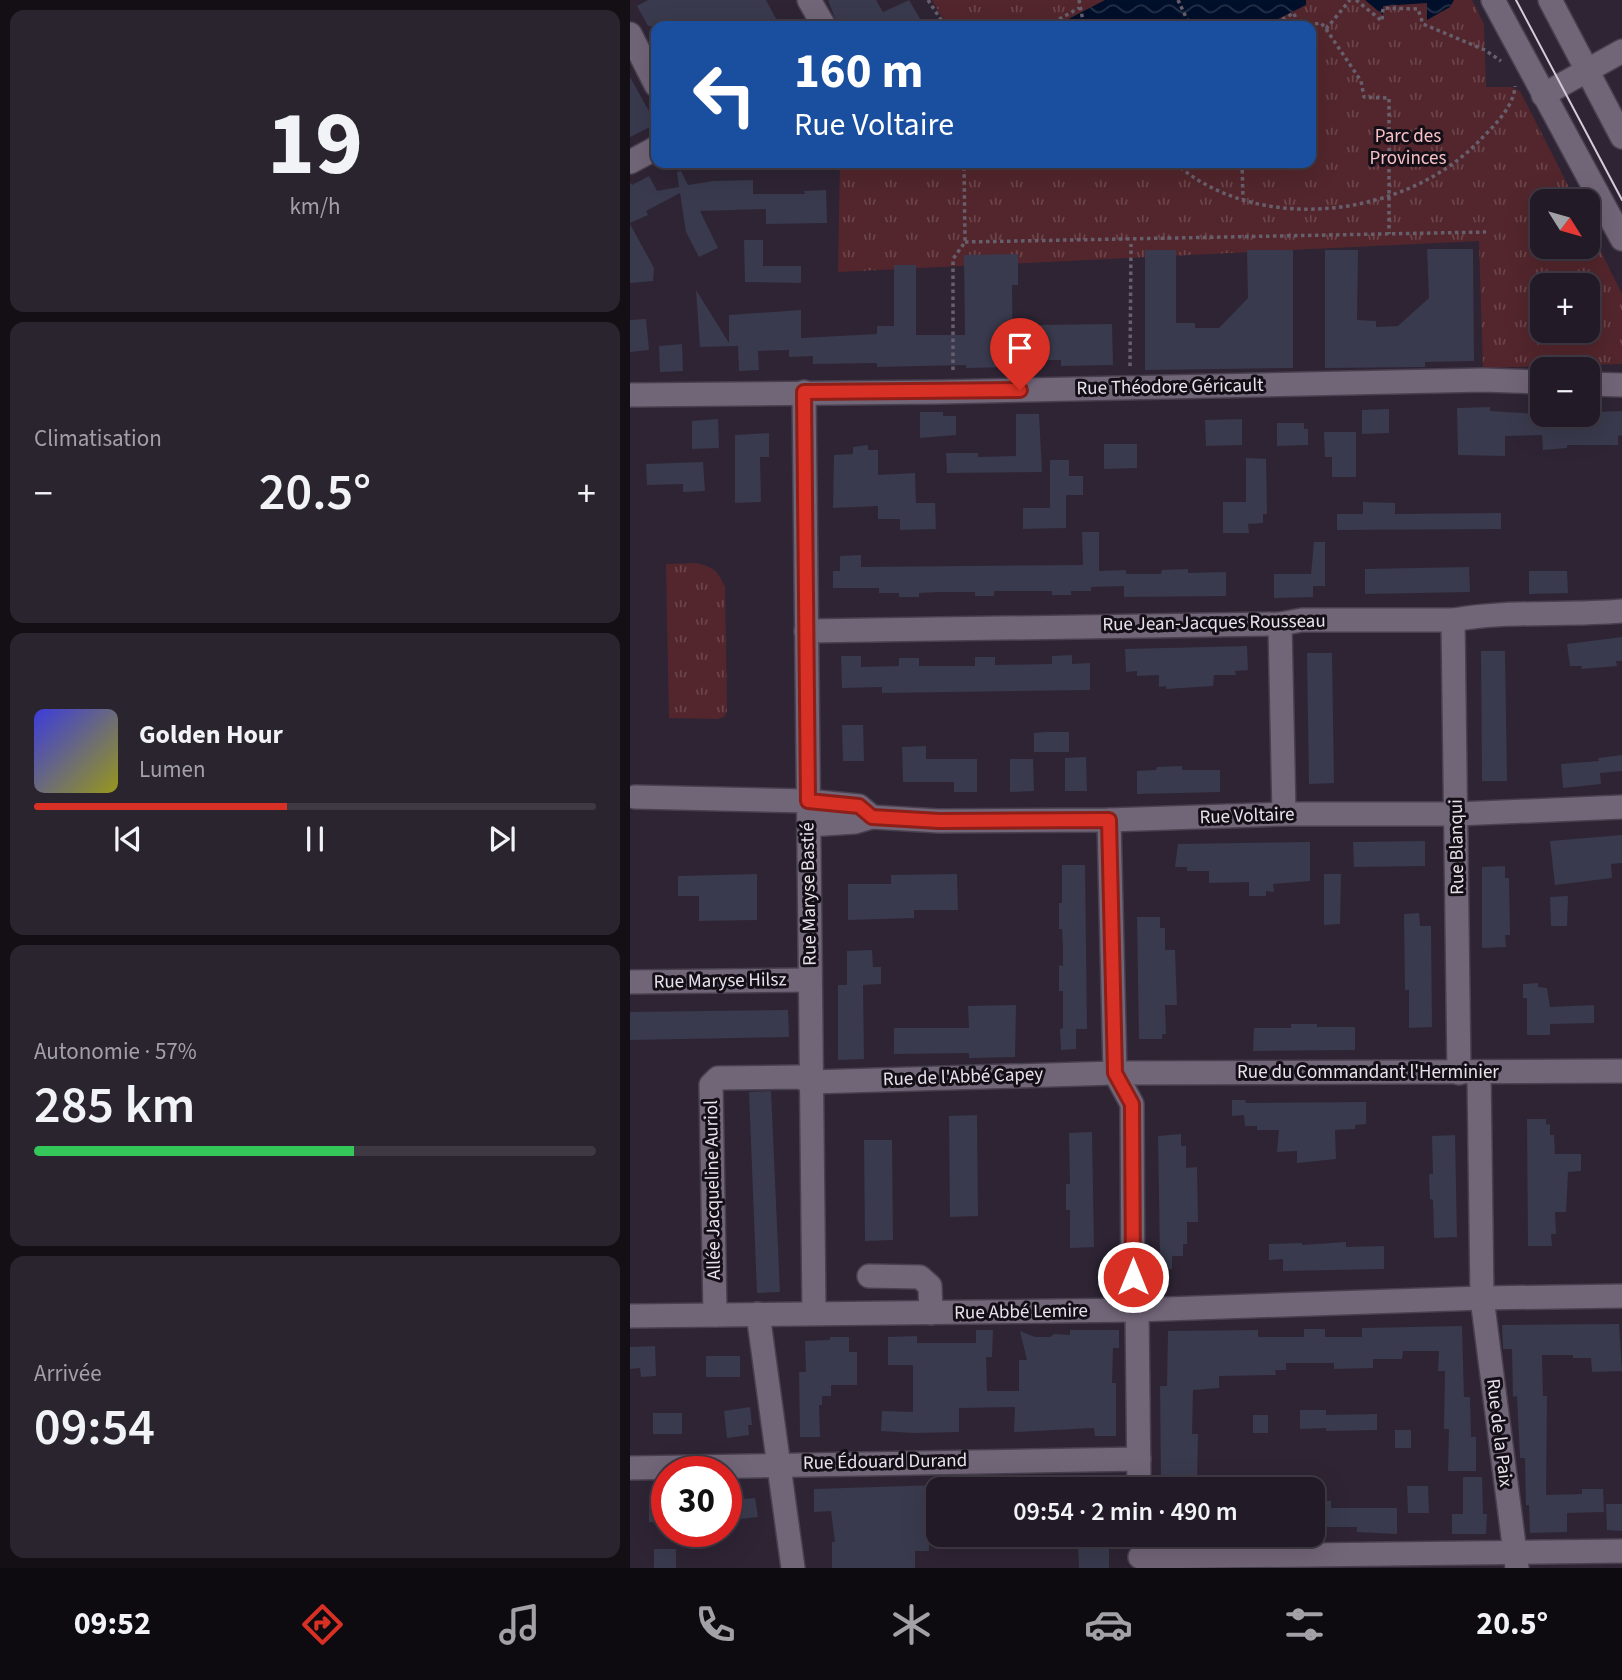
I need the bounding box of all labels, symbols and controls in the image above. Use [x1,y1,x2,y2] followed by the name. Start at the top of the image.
[794,37,923,107] text: 160 m
[679,49,770,140] icon: left
[267,80,363,209] text: 19
[794,102,954,148] text: Rue Voltaire
[1370,123,1447,172] park label: Parc des Provinces
[1530,189,1600,259] north arrow
[1530,189,1600,427] map controls
[289,190,341,223] text: km/h
[1530,273,1600,343] button: +
[990,318,1050,390] pin
[1001,329,1039,367] icon: arrive
[1530,357,1600,427] button: −
[1076,372,1264,402] street label: Rue Théodore Géricault
[34,422,162,455] text: Climatisation
[259,456,371,530] text: 20.5°
[34,467,53,521] text: −
[577,467,596,521] text: +
[1102,608,1326,638] street label: Rue Jean-Jacques Rousseau
[139,716,283,753] text: Golden Hour
[139,753,206,786] text: Lumen
[1443,799,1471,895] street label: Rue Blanqui
[1199,801,1295,831] street label: Rue Voltaire
[109,820,147,858] icon: previous
[296,820,334,858] icon: pause
[483,820,521,858] icon: next
[794,822,824,966] street label: Rue Maryse Bastié
[653,966,787,996] street label: Rue Maryse Hilsz
[34,1035,197,1068] text: Autonomie · 57%
[1237,1059,1499,1086] street label: Rue du Commandant l'Herminier
[882,1061,1044,1093] street label: Rue de l'Abbé Capey
[34,1069,195,1143] text: 285 km
[698,1100,728,1280] street label: Allée Jacqueline Auriol
[1096,1240,1170,1314] position arrow
[954,1297,1088,1327] street label: Rue Abbé Lemire
[34,1357,102,1390] text: Arrivée
[1479,1377,1519,1489] street label: Rue de la Paix
[34,1391,155,1465] text: 09:54
[803,1447,967,1477] street label: Rue Édouard Durand
[651,1456,742,1547] speed limit sign: 30
[1013,1493,1238,1530] text: 09:54 · 2 min · 490 m
[298,1600,347,1649] icon: directions
[495,1600,544,1649] icon: music
[691,1600,740,1649] icon: phone
[887,1600,936,1649] icon: climate
[1084,1600,1133,1649] icon: car
[1280,1600,1329,1649] icon: filters
[74,1601,151,1647] text: 09:52
[1476,1601,1548,1647] text: 20.5°

